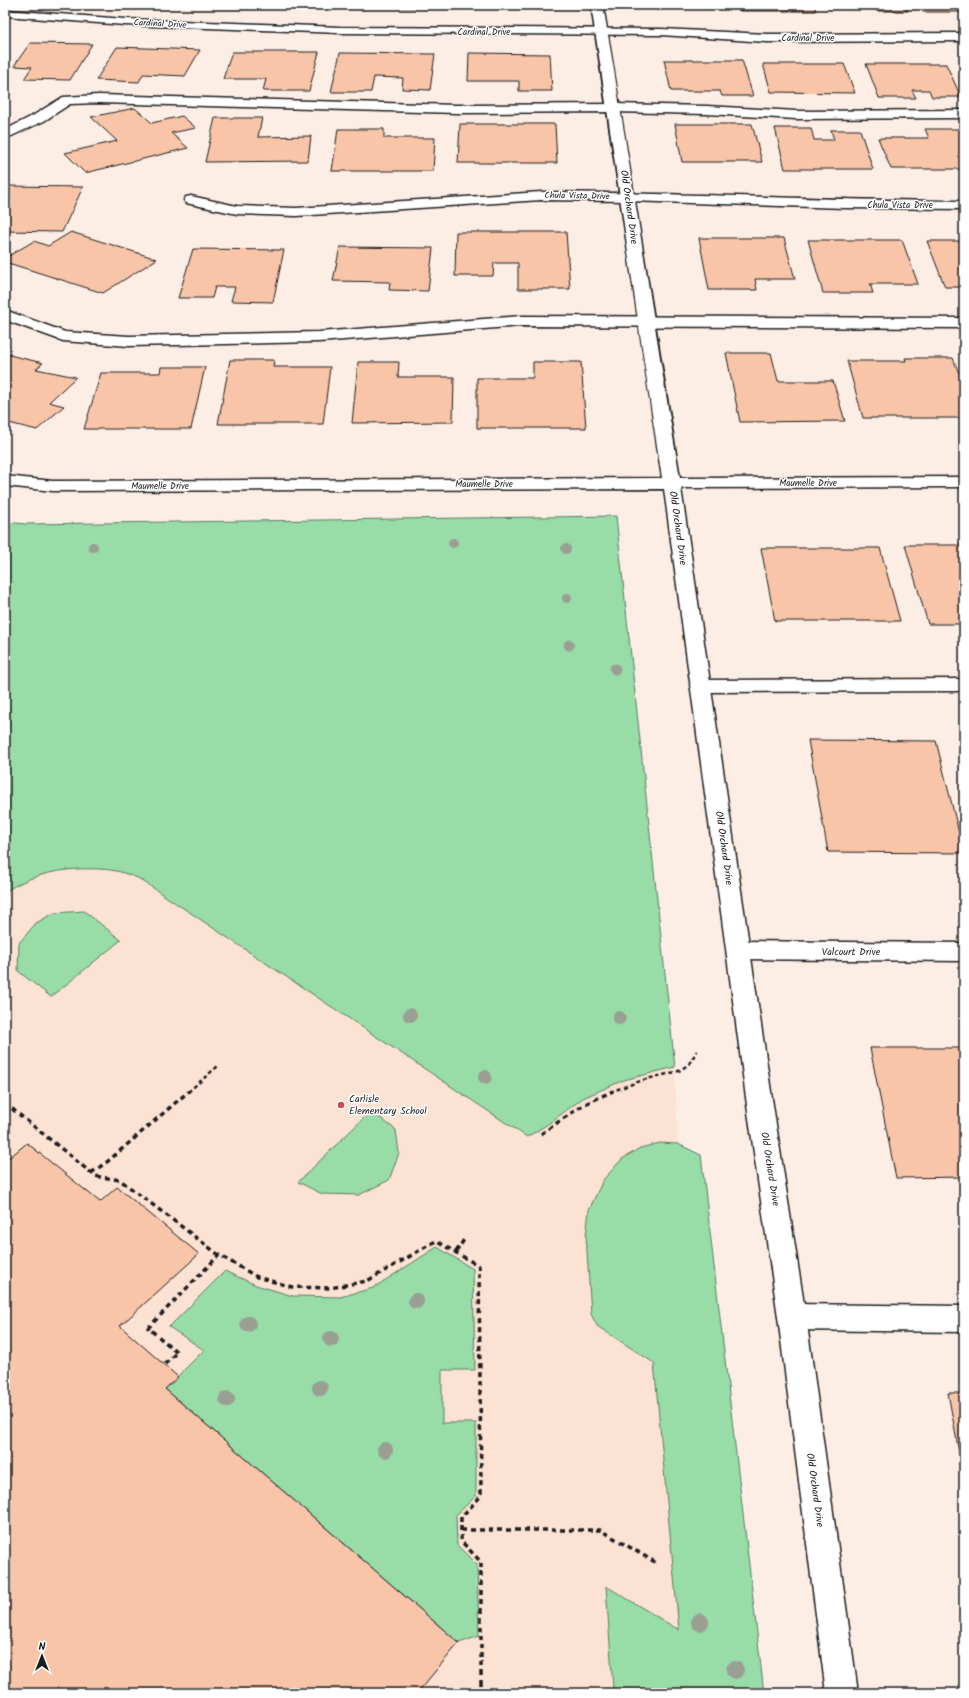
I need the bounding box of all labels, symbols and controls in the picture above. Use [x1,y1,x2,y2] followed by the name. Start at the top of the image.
[133,15,187,33] street label: Cardinal Drive
[458,25,510,40] street label: Cardinal Drive
[782,31,834,46] street label: Cardinal Drive
[616,169,642,246] street label: Old Orchard Drive
[544,188,610,204] street label: Chula Vista Drive
[867,198,933,213] street label: Chula Vista Drive
[779,476,837,491] street label: Maumelle Drive
[455,477,513,492] street label: Maumelle Drive
[131,479,189,494] street label: Maumelle Drive
[665,490,691,567] street label: Old Orchard Drive
[711,810,737,887] street label: Old Orchard Drive
[822,944,881,960] street label: Valcourt Drive
[349,1091,427,1119] place label: Carlisle Elementary School
[336,1100,346,1110] marker: Carlisle Elementary School
[756,1131,784,1208] street label: Old Orchard Drive
[802,1452,828,1529] street label: Old Orchard Drive
[22,1636,62,1676] north arrow
[39,1638,46,1656] text: N

